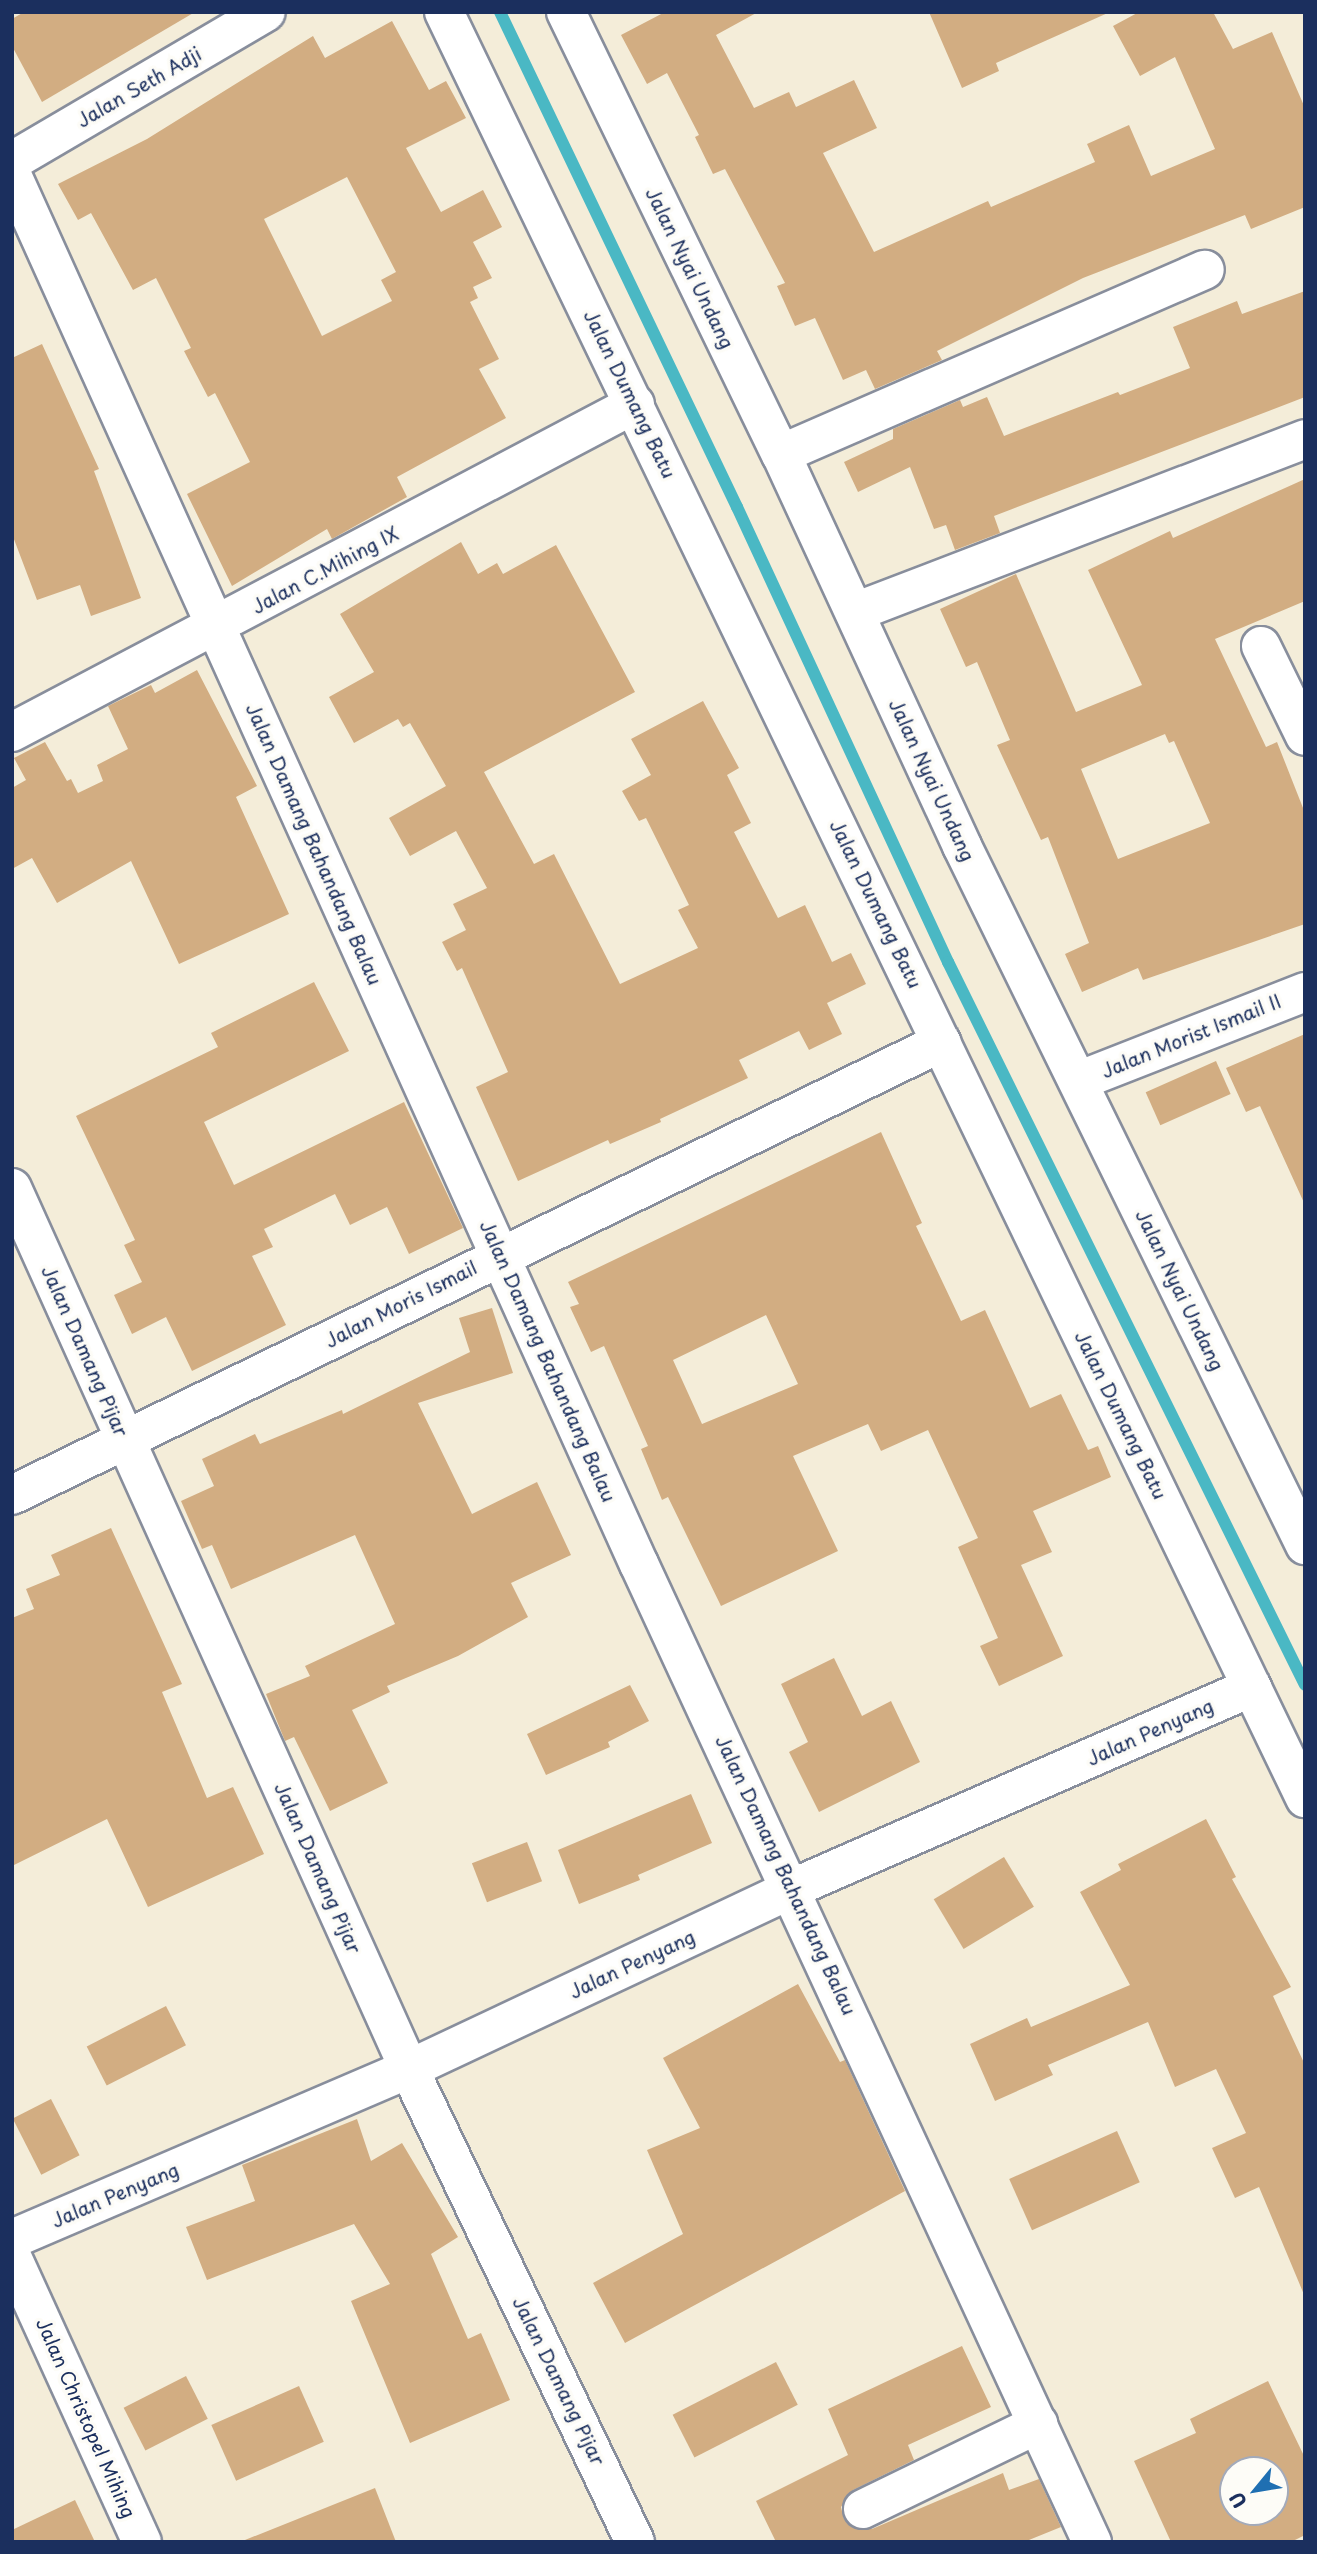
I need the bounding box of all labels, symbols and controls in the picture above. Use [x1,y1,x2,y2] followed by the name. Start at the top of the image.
[72,42,206,132] street label: Jalan Seth Adji
[640,182,740,354] street label: Jalan Nyai Undang
[579,306,681,482] street label: Jalan Dumang Batu
[248,522,402,618] street label: Jalan C.Mihing IX
[884,694,980,866] street label: Jalan Nyai Undang
[241,699,387,989] street label: Jalan Damang Bahandang Balau
[825,816,927,992] street label: Jalan Dumang Batu
[1097,989,1285,1083] street label: Jalan Morist Ismail II
[1130,1204,1230,1376] street label: Jalan Nyai Undang
[475,1216,621,1506] street label: Jalan Damang Bahandang Balau
[321,1256,481,1352] street label: Jalan Moris Ismail
[37,1262,133,1440] street label: Jalan Damang Pijar
[1070,1327,1172,1503] street label: Jalan Dumang Batu
[1083,1694,1217,1770] street label: Jalan Penyang
[711,1731,861,2019] street label: Jalan Damang Bahandang Balau
[270,1779,366,1957] street label: Jalan Damang Pijar
[565,1925,699,2003] street label: Jalan Penyang
[48,2158,182,2232] street label: Jalan Penyang
[508,2293,610,2469] street label: Jalan Damang Pijar
[31,2314,141,2522] street label: Jalan Christopel Mihing
[1219,2456,1289,2526] north arrow
[1222,2487,1253,2514] text: U

